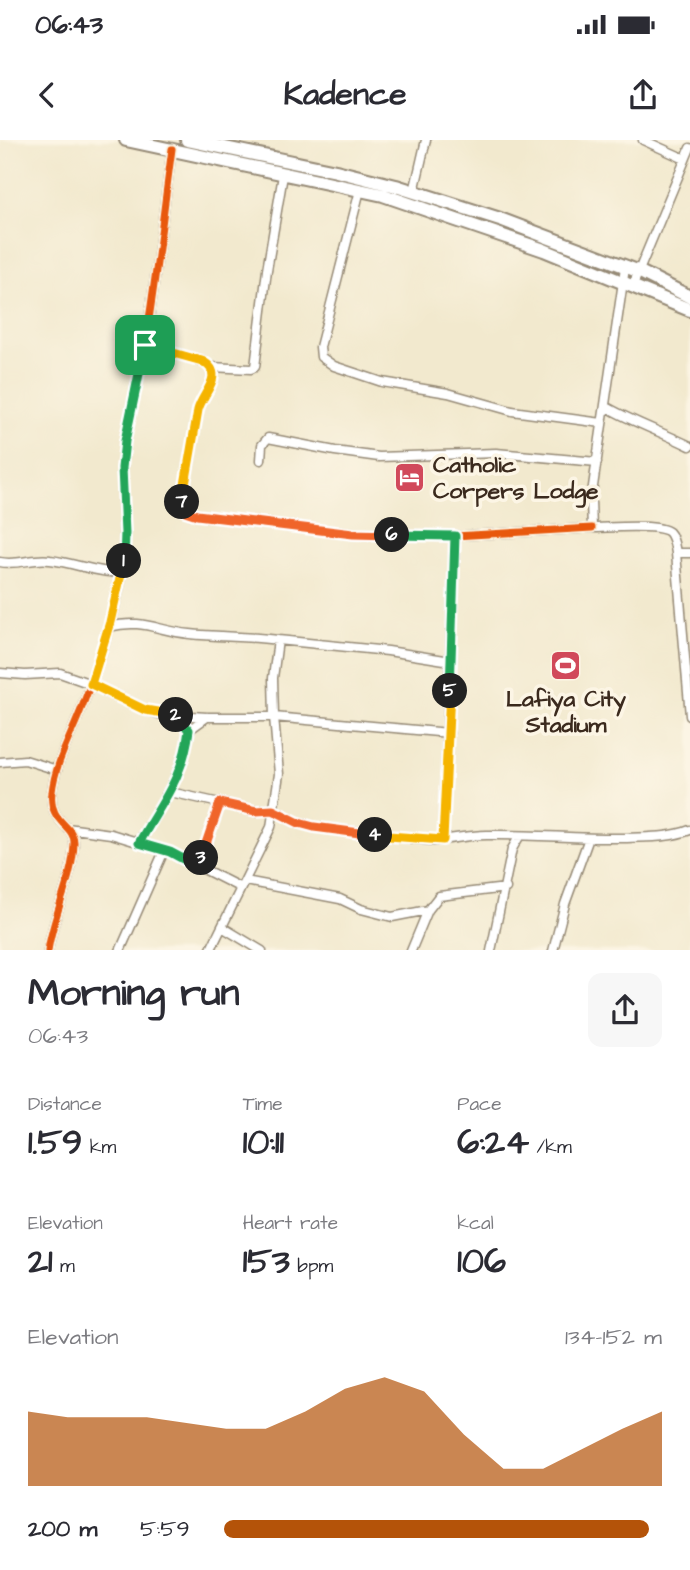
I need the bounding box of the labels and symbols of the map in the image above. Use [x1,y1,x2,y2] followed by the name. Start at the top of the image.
[115,315,175,375] pin
[433,449,599,508] place label: Catholic Corpers Lodge
[393,461,427,495] hotel icon: Catholic Corpers Lodge
[164,484,200,520] pin: 7
[374,518,410,552] pin: 6
[106,544,142,578] pin: 1
[549,648,583,682] sports icon: Lafiya City Stadium
[433,674,468,708] pin: 5
[506,683,626,741] place label: Lafiya City Stadium
[158,698,194,732] pin: 2
[358,818,392,852] pin: 4
[184,840,218,876] pin: 3

